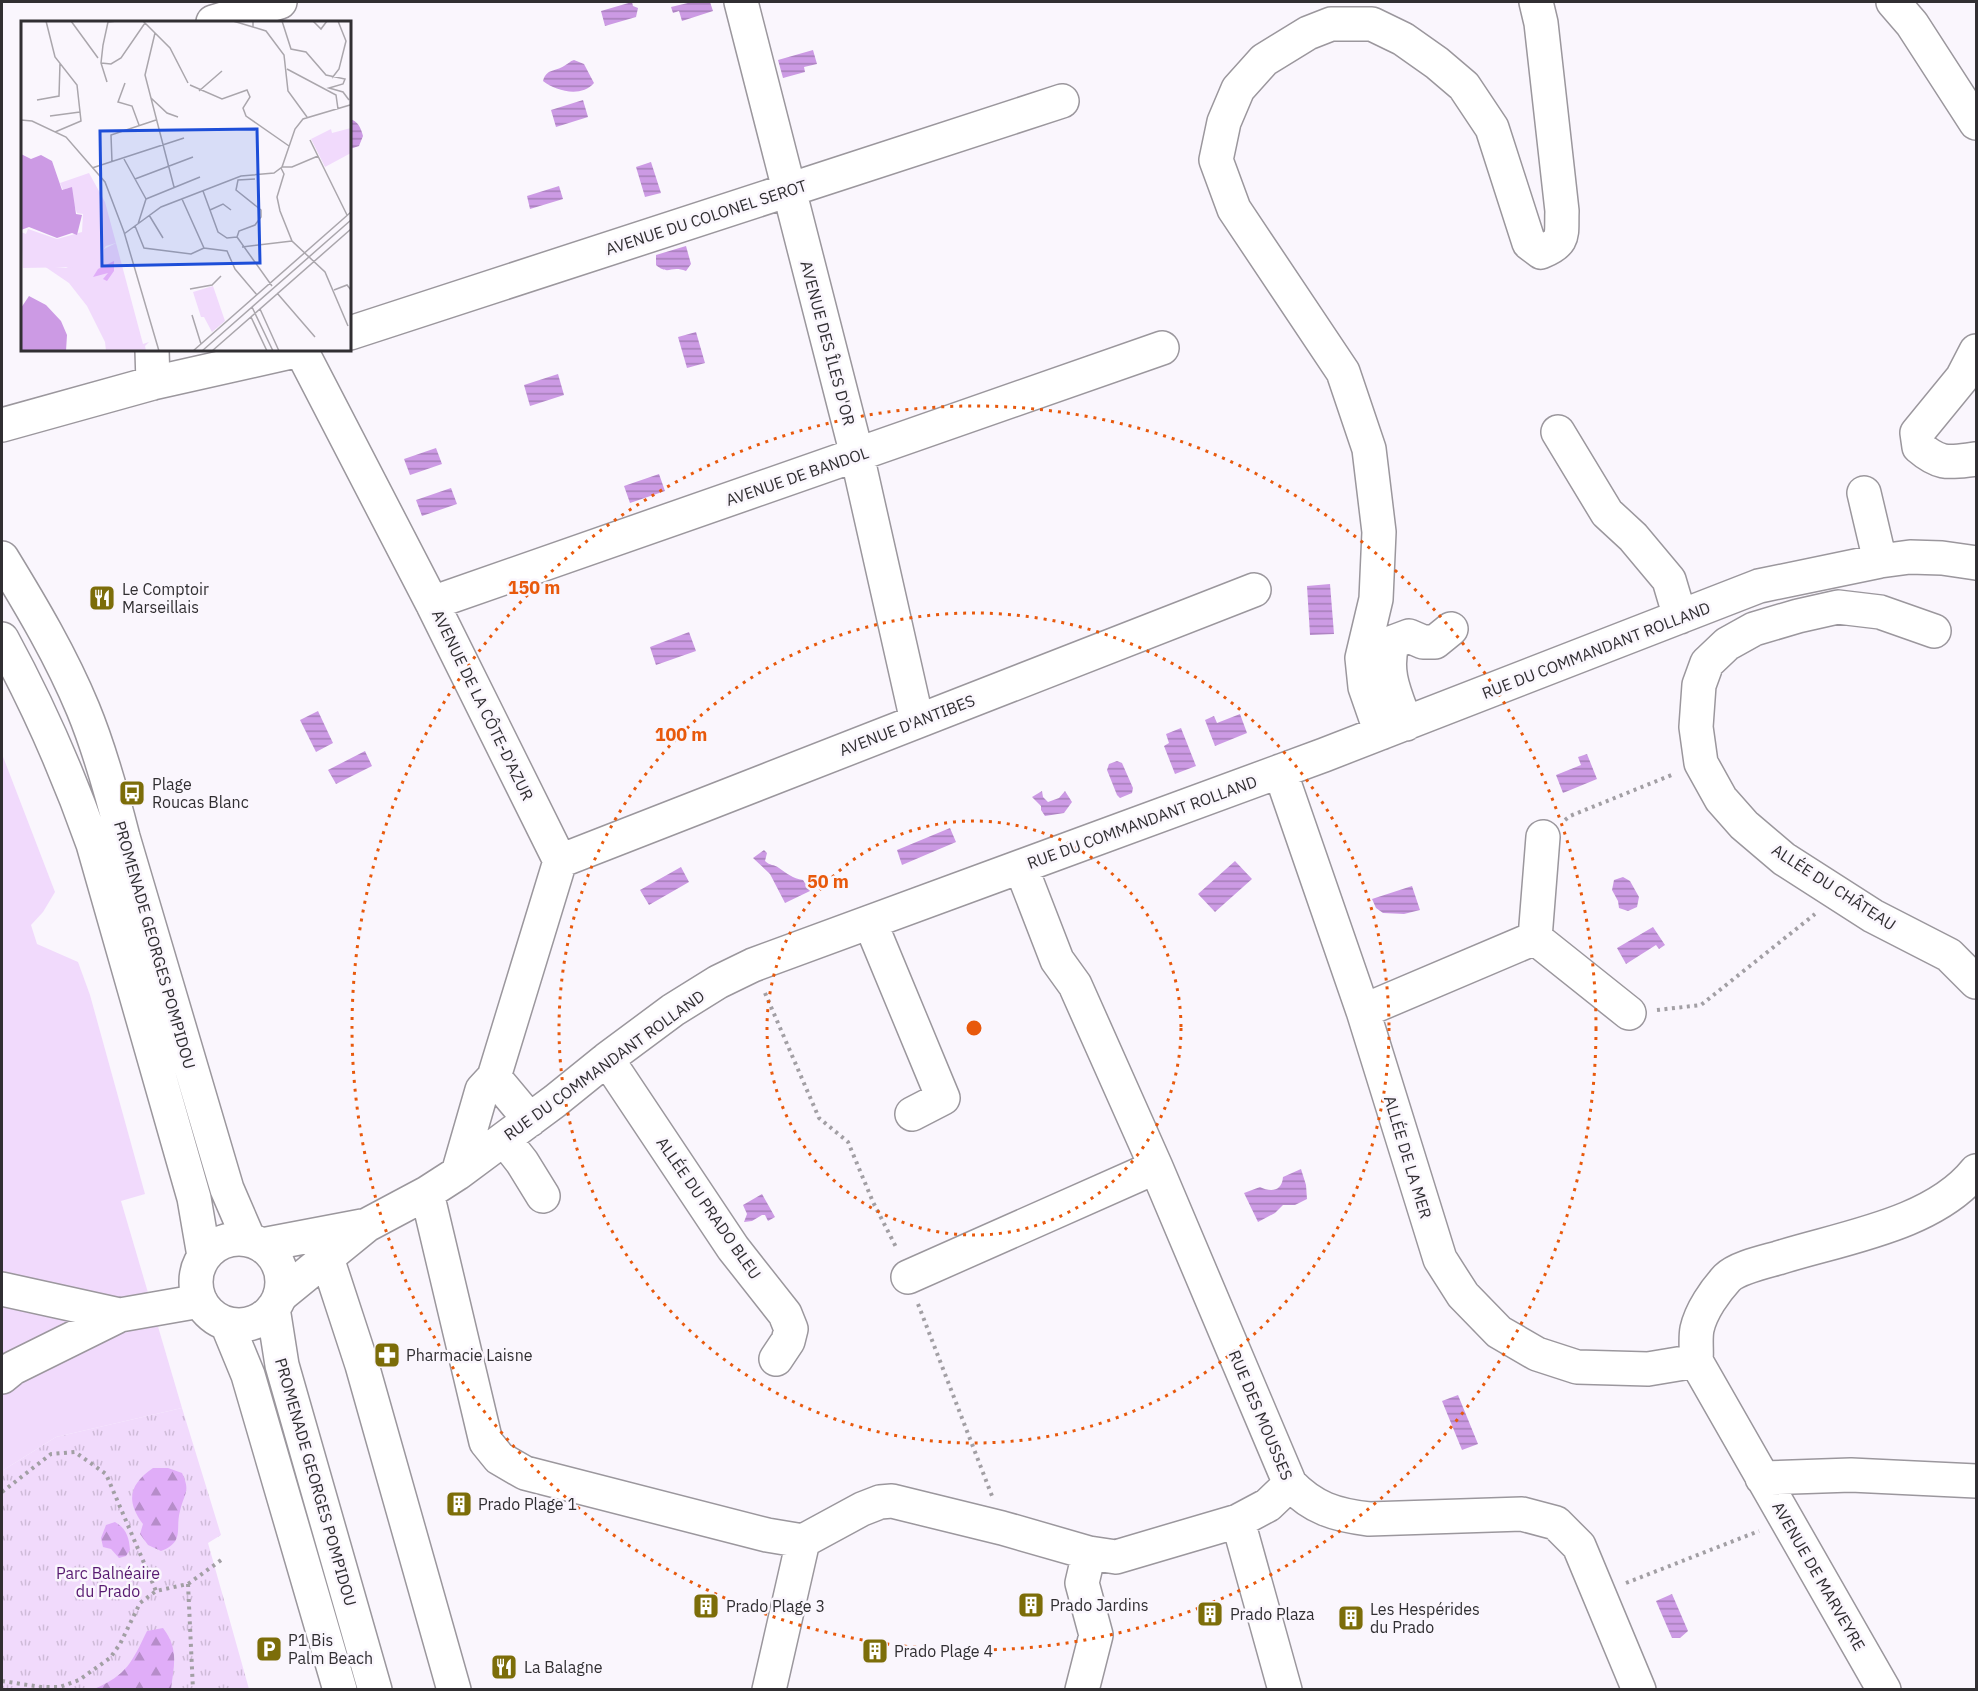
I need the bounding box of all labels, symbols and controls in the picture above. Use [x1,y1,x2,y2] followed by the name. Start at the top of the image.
[21,21,351,351] inset map
[603,175,809,259] street label: AVENUE DU COLONEL SEROT
[796,258,860,428] street label: AVENUE DES ÎLES D'OR
[723,442,871,510] street label: AVENUE DE BANDOL
[508,576,560,599] text: 150 m
[122,579,209,617] place label: Le Comptoir Marseillais
[87,583,117,613] restaurant icon: Le Comptoir Marseillais
[1479,597,1713,703] street label: RUE DU COMMANDANT ROLLAND
[428,606,538,804] street label: AVENUE DE LA CÔTE-D'AZUR
[836,690,978,760] street label: AVENUE D'ANTIBES
[655,723,707,746] text: 100 m
[1024,771,1260,873] street label: RUE DU COMMANDANT ROLLAND
[152,774,249,812] place label: Plage Roucas Blanc
[117,778,147,808] bus stop icon: Plage Roucas Blanc
[110,819,200,1071] street label: PROMENADE GEORGES POMPIDOU
[1768,839,1900,935] street label: ALLÉE DU CHÂTEAU
[807,870,849,893] text: 50 m
[500,985,708,1145] street label: RUE DU COMMANDANT ROLLAND
[964,1018,984,1038] centre of rings
[1380,1093,1437,1221] street label: ALLÉE DE LA MER
[652,1133,766,1283] street label: ALLÉE DU PRADO BLEU
[372,1340,402,1370] pharmacy icon: Pharmacie Laisne
[406,1345,533,1365] place label: Pharmacie Laisne
[1225,1347,1297,1483] street label: RUE DES MOUSSES
[271,1356,361,1608] street label: PROMENADE GEORGES POMPIDOU
[444,1489,474,1519] building icon: Prado Plage 1
[478,1494,577,1514] place label: Prado Plage 1
[1768,1498,1870,1654] street label: AVENUE DE MARVEYRE
[56,1563,160,1601] park label: Parc Balnéaire du Prado
[1016,1590,1046,1620] building icon: Prado Jardins
[691,1591,721,1621] building icon: Prado Plage 3
[1050,1595,1149,1615] place label: Prado Jardins
[726,1596,825,1616] place label: Prado Plage 3
[1195,1599,1225,1629] building icon: Prado Plaza
[1370,1599,1480,1637] place label: Les Hespérides du Prado
[1336,1603,1366,1633] building icon: Les Hespérides du Prado
[1230,1604,1315,1624] place label: Prado Plaza
[288,1630,373,1668] place label: P1 Bis Palm Beach
[254,1634,284,1664] parking icon: P1 Bis Palm Beach
[860,1636,890,1666] building icon: Prado Plage 4
[894,1641,993,1661] place label: Prado Plage 4
[489,1652,519,1682] restaurant icon: La Balagne
[524,1657,603,1677] place label: La Balagne

